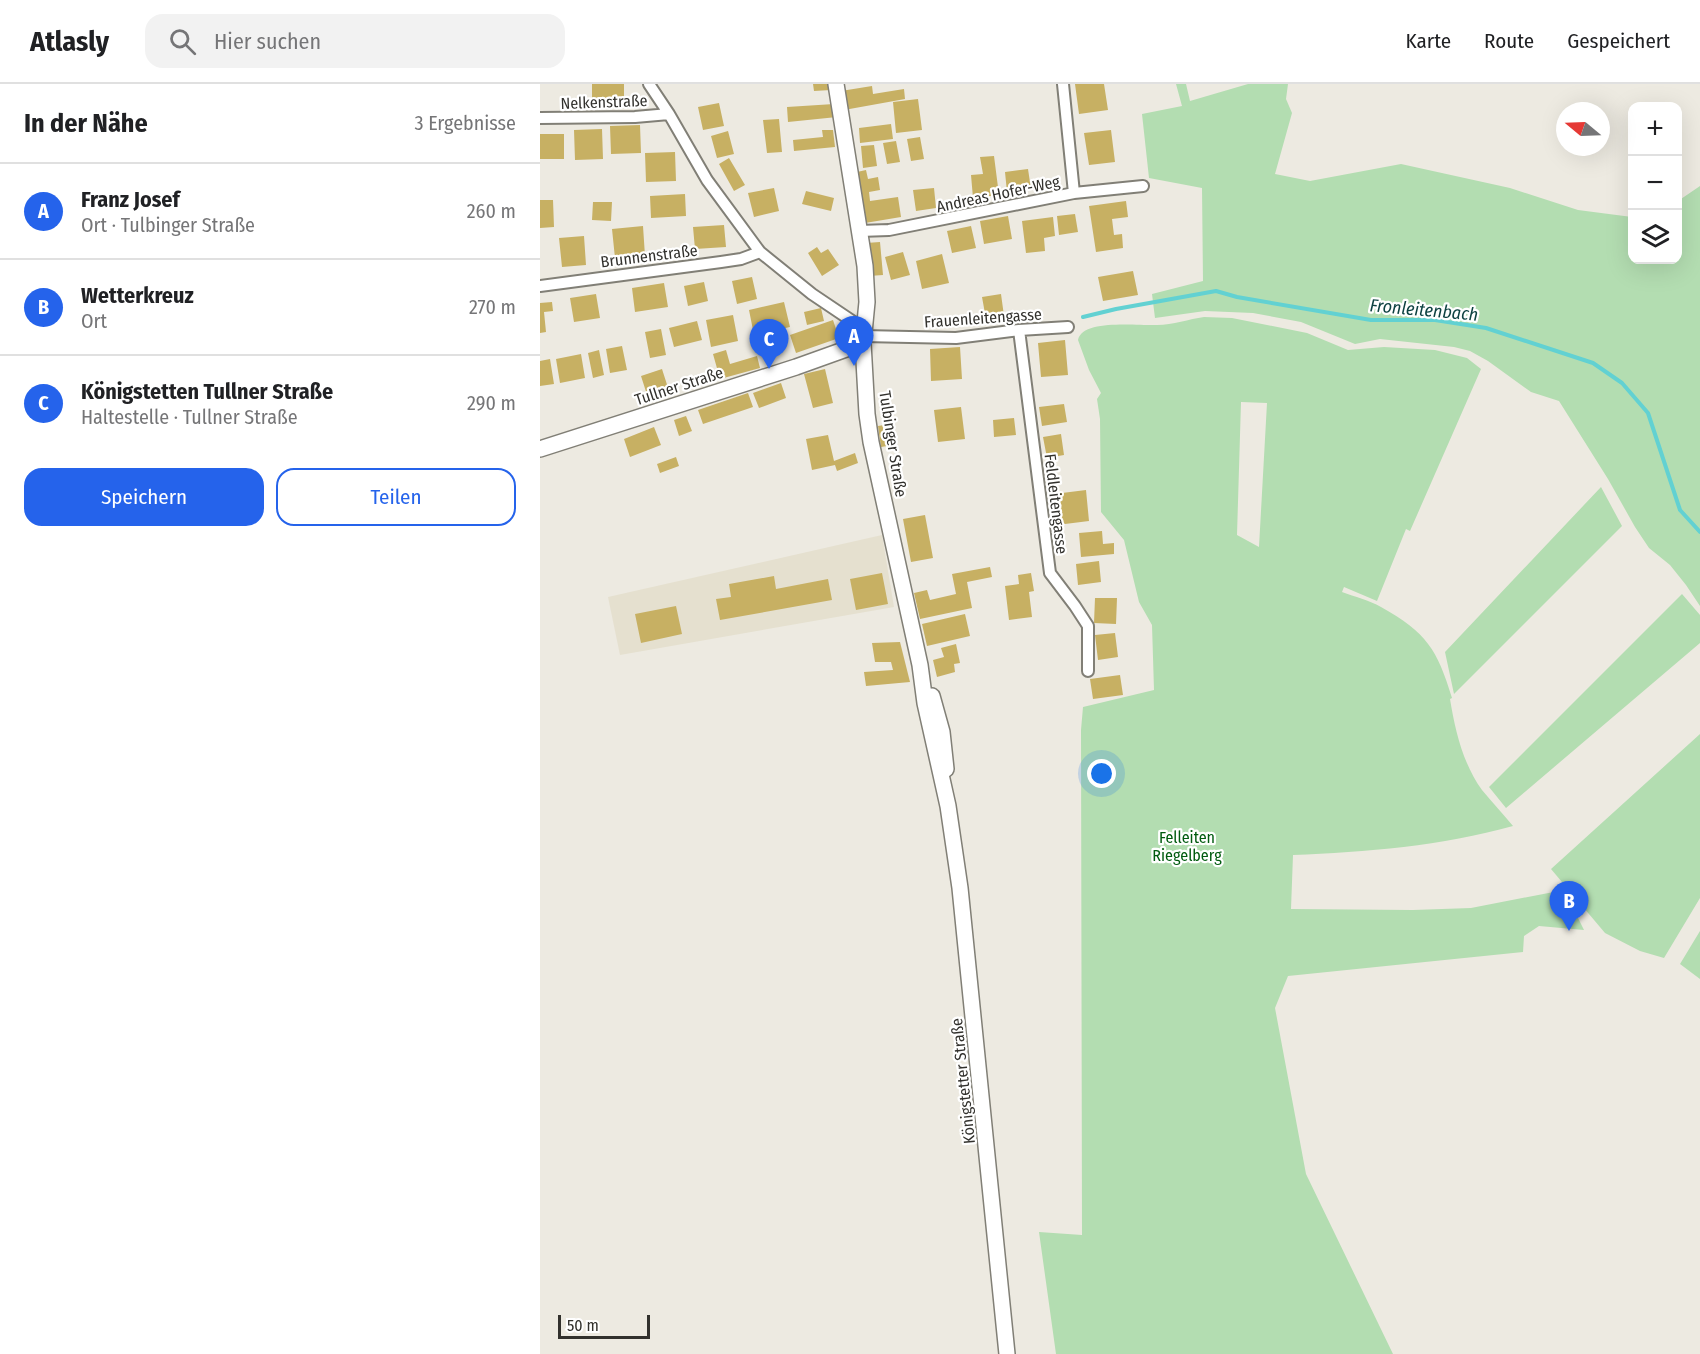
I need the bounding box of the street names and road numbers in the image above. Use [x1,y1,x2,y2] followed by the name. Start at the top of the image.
[560,91,648,113] street label: Nelkenstraße
[935,172,1062,216] street label: Andreas Hofer-Weg
[600,241,699,271] street label: Brunnenstraße
[924,304,1043,332] street label: Frauenleitengasse
[632,363,726,409] street label: Tullner Straße
[875,389,911,499] street label: Tulbinger Straße
[1040,453,1072,555] street label: Feldleitengasse
[947,1017,979,1145] street label: Königstetter Straße

